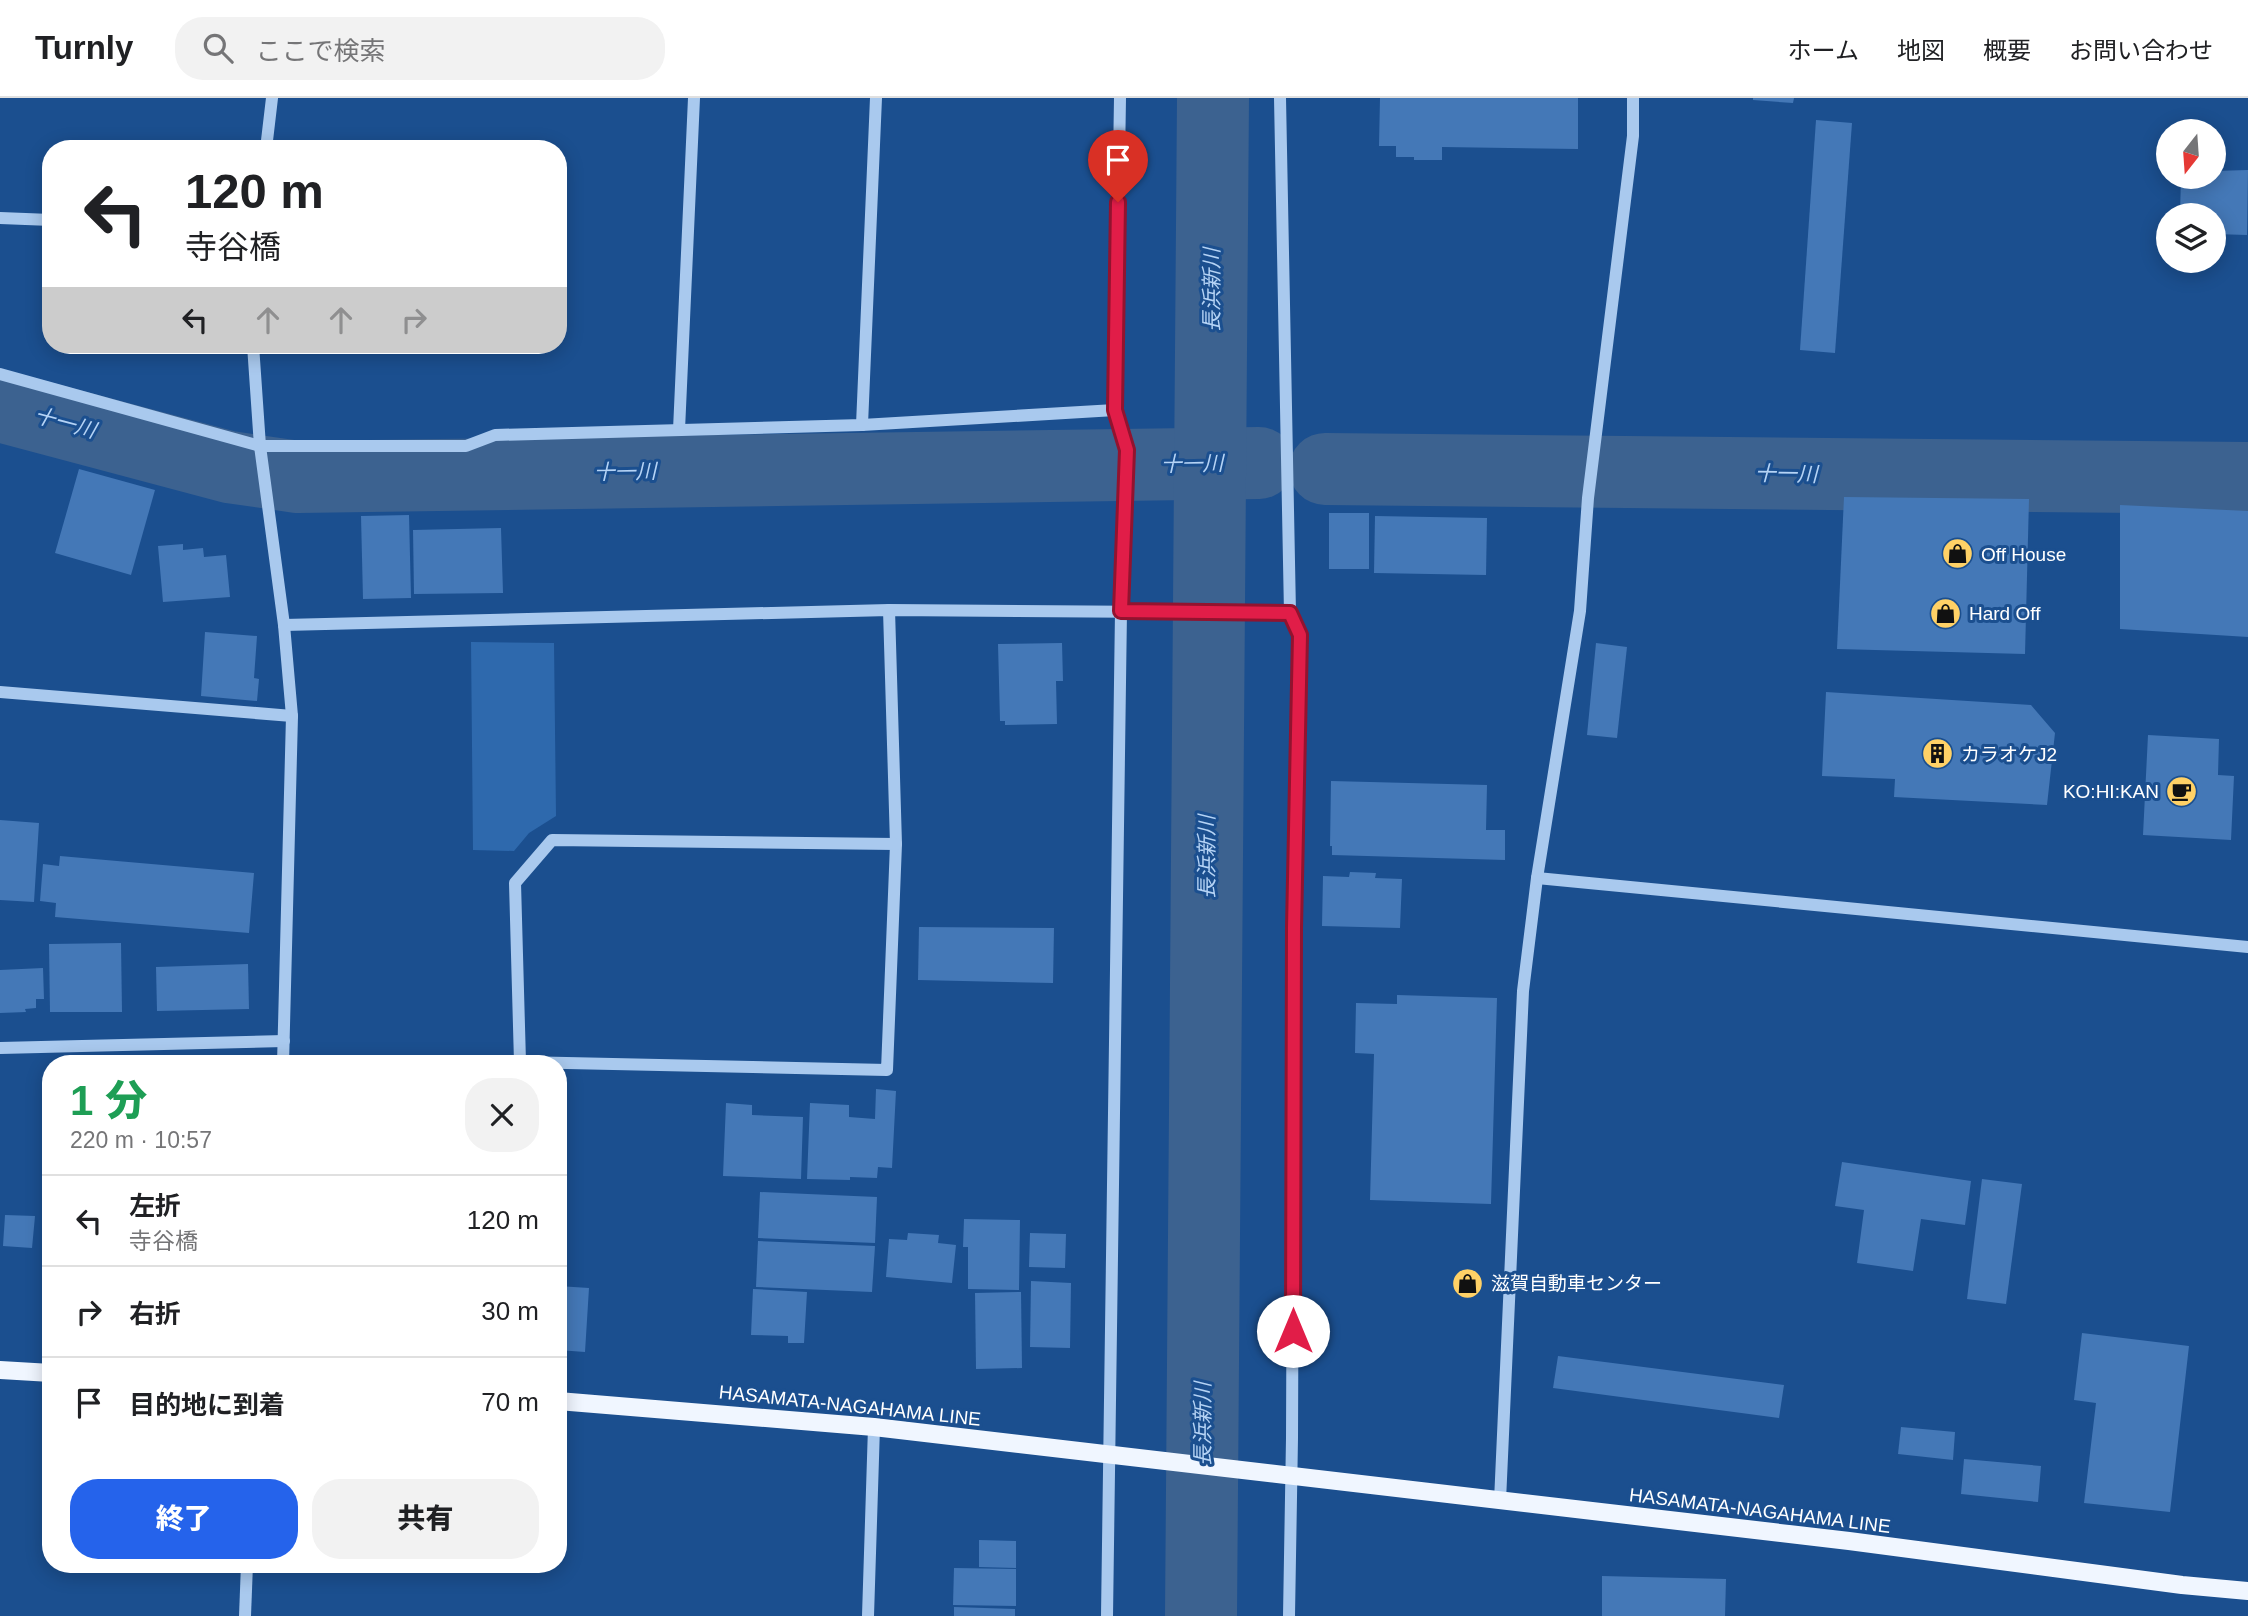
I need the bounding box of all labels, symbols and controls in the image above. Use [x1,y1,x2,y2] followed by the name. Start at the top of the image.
[175,17,665,80] search box
[35,29,133,66] text: Turnly
[199,29,237,67] icon: search
[255,36,385,66] text: ここで検索
[1788,37,1859,64] text: ホーム
[1897,37,1945,64] text: 地図
[1983,37,2031,64] text: 概要
[2069,37,2213,64] text: お問い合わせ
[2156,119,2226,189] north arrow
[2156,119,2226,273] map controls
[1088,130,1148,202] pin
[1099,141,1137,179] icon: arrive
[185,164,324,218] text: 120 m
[70,168,161,259] icon: left
[2156,203,2226,273] button: layers
[185,229,281,265] text: 寺谷橋
[1200,246,1223,332] water label: 長浜新川
[176,301,214,339] icon: left
[249,301,287,339] icon: ahead
[322,301,360,339] icon: ahead
[395,301,433,339] icon: right
[32,403,100,442] water label: 十一川
[1160,451,1226,476] water label: 十一川
[593,459,659,484] water label: 十一川
[1754,461,1820,486] water label: 十一川
[1941,537,1975,571] shop icon: Off House
[1981,544,2066,565] place label: Off House
[1929,596,1963,630] shop icon: Hard Off
[1969,603,2041,624] place label: Hard Off
[1921,737,1955,771] building icon: カラオケJ2
[1961,744,2057,765] place label: カラオケJ2
[2165,774,2199,808] cafe icon: KO:HI:KAN
[2063,781,2159,802] place label: KO:HI:KAN
[1195,813,1218,899] water label: 長浜新川
[70,1077,147,1124] text: 1 分
[465,1078,539,1152] button: close
[70,1127,212,1153] text: 220 m · 10:57
[129,1191,181,1221] text: 左折
[70,1202,108,1240] icon: left
[467,1205,539,1235] text: 120 m
[129,1228,198,1254] text: 寺谷橋
[1451,1266,1485,1300] shop icon: 滋賀自動車センター
[1491,1273,1662,1294] place label: 滋賀自動車センター
[70,1293,108,1331] icon: right
[1256,1294,1330,1368] position arrow
[481,1296,539,1326] text: 30 m
[129,1299,181,1329] text: 右折
[1191,1380,1214,1466] water label: 長浜新川
[718,1381,982,1430] street label: HASAMATA-NAGAHAMA LINE
[70,1384,108,1422] icon: arrive
[481,1387,539,1417] text: 70 m
[129,1390,285,1420] text: 目的地に到着
[70,1479,298,1559] button: 終了
[312,1479,539,1559] button: 共有
[1628,1484,1892,1537] street label: HASAMATA-NAGAHAMA LINE

